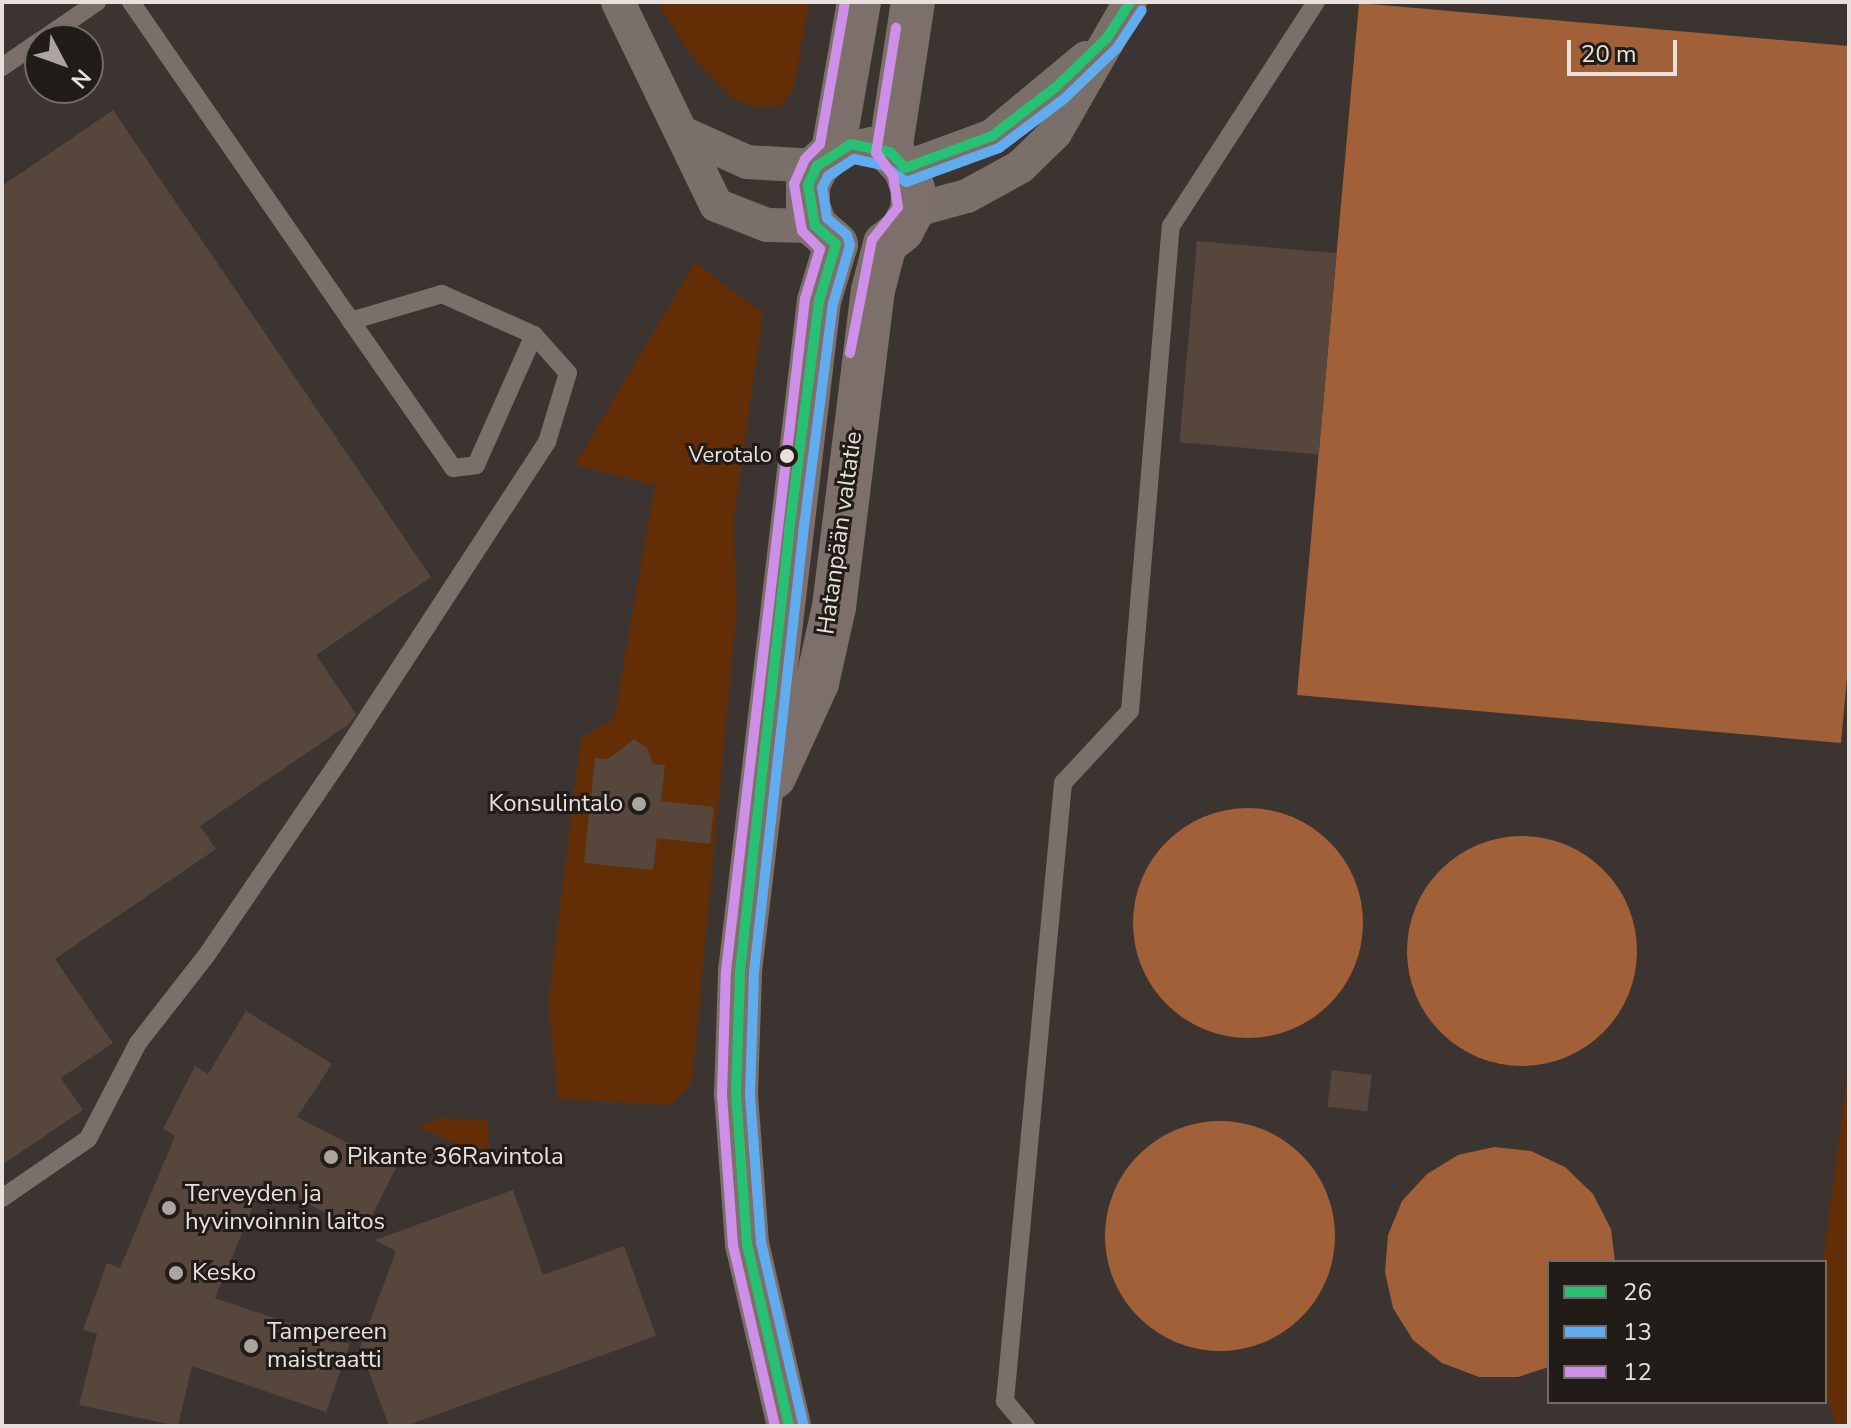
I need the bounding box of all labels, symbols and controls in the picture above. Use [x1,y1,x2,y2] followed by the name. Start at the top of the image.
[24,24,104,104] north arrow
[1571,24,1681,74] scale bar
[1581,38,1637,70] text: 20 m
[64,62,97,94] text: N
[812,430,868,636] street label: Hatanpään valtatie
[689,443,772,469] place label: Verotalo
[779,448,795,464] marker: Verotalo
[489,790,623,818] place label: Konsulintalo
[630,795,648,813] marker: Konsulintalo
[347,1143,564,1171] place label: Pikante 36Ravintola
[322,1148,340,1166] marker: Pikante 36Ravintola
[185,1180,385,1236] place label: Terveyden ja hyvinvoinnin laitos
[160,1199,178,1217] marker: Terveyden ja hyvinvoinnin laitos
[192,1259,256,1287] place label: Kesko
[1547,1260,1827,1404] legend
[167,1264,185,1282] marker: Kesko
[1623,1276,1652,1308] text: 26
[1623,1316,1652,1348] text: 13
[267,1318,387,1374] place label: Tampereen maistraatti
[242,1337,260,1355] marker: Tampereen maistraatti
[1623,1356,1652,1388] text: 12

